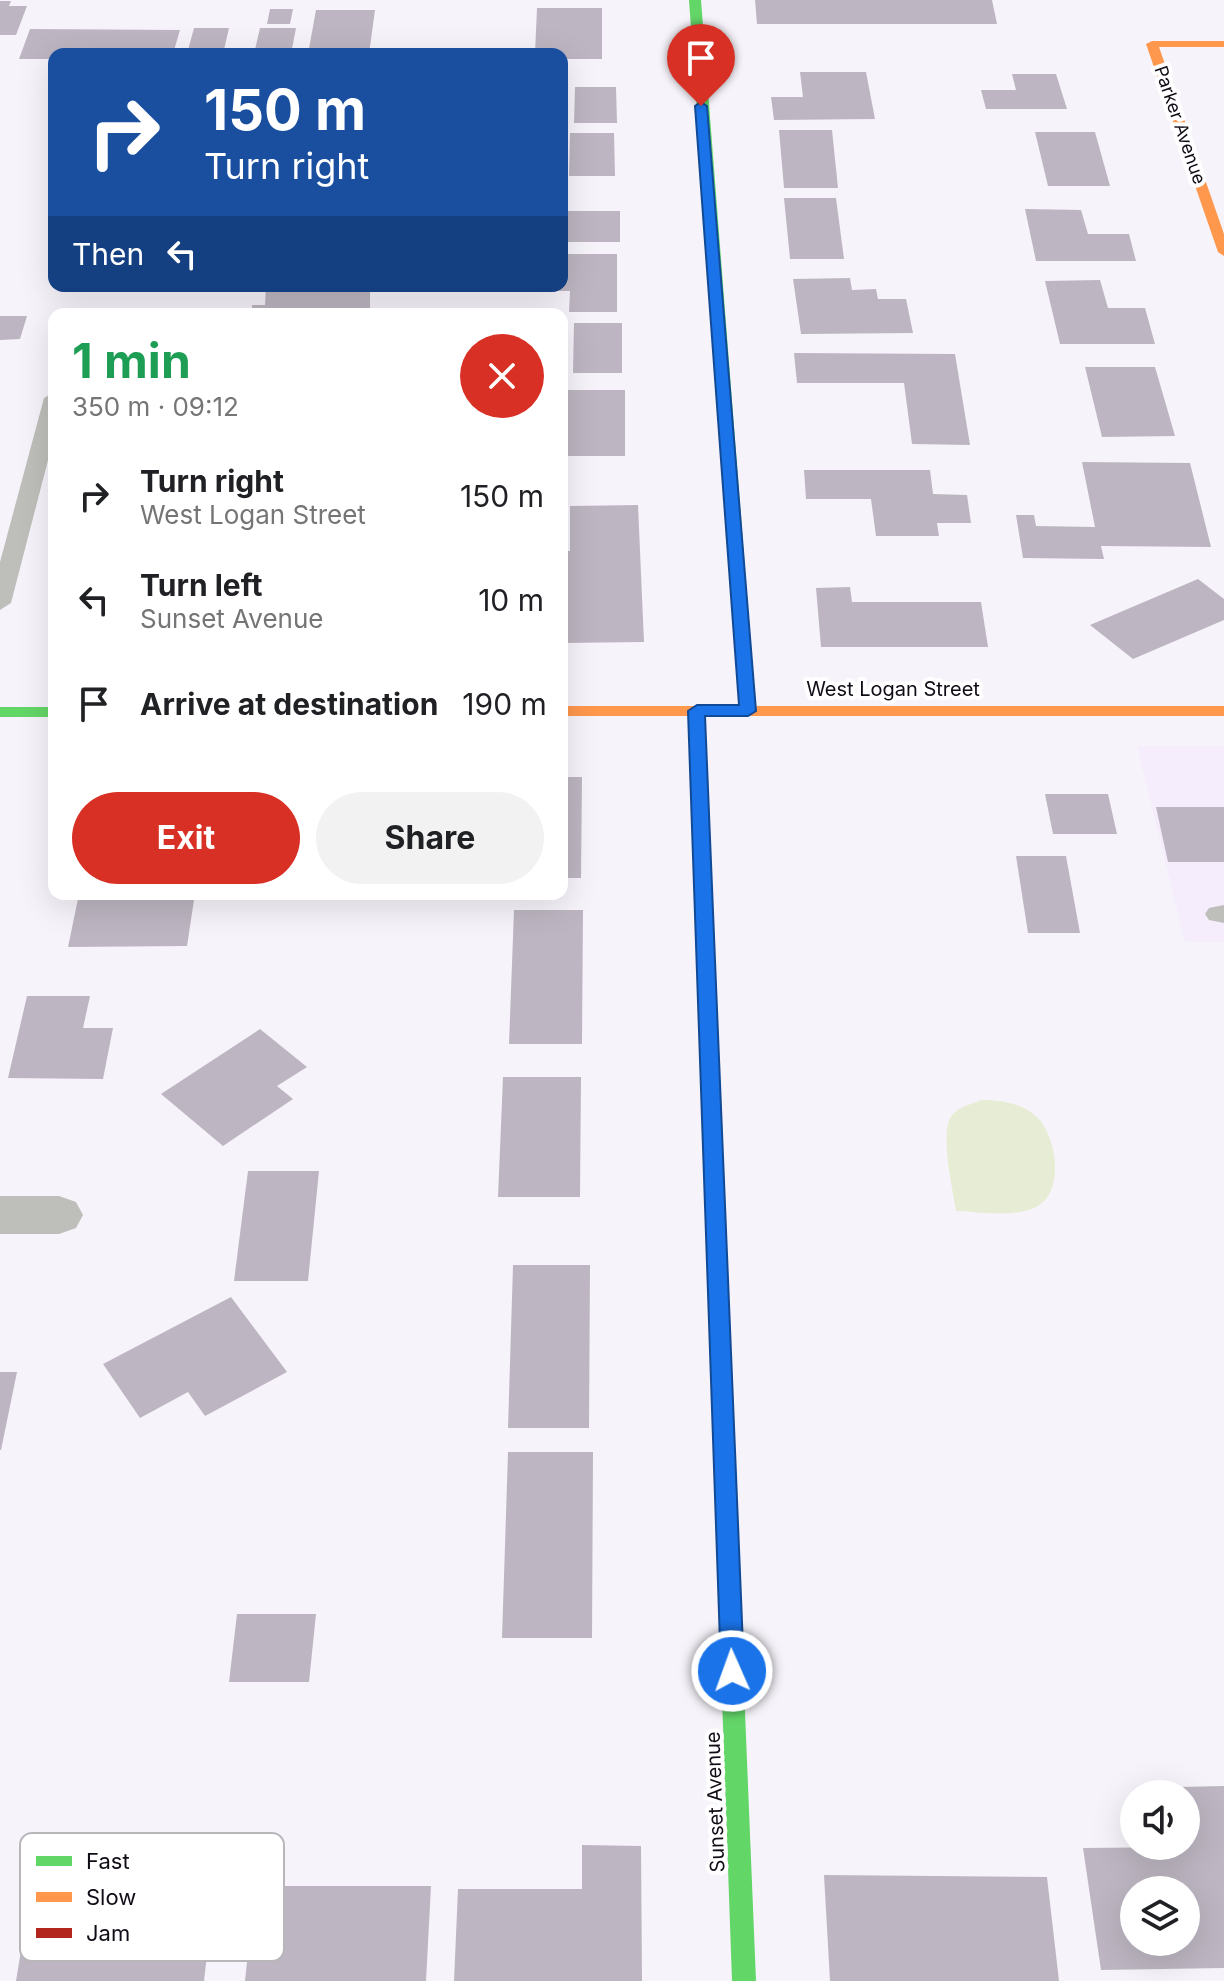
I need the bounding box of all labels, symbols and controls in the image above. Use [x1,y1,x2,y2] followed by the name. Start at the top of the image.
[667,24,735,106] pin
[679,36,723,80] icon: arrive
[1150,63,1211,187] street label: Parker Avenue
[204,76,366,144] text: 150 m
[72,80,176,184] icon: right
[204,144,369,188] text: Turn right
[160,232,204,276] icon: left
[72,236,144,272] text: Then
[72,331,191,390] text: 1 min
[460,334,544,418] button: close
[72,391,239,422] text: 350 m · 09:12
[140,463,284,499] text: Turn right
[72,474,116,518] icon: right
[460,478,544,514] text: 150 m
[140,499,366,530] text: West Logan Street
[140,567,262,603] text: Turn left
[72,578,116,622] icon: left
[478,582,544,618] text: 10 m
[140,603,323,634] text: Sunset Avenue
[806,677,980,701] street label: West Logan Street
[72,682,116,726] icon: arrive
[140,686,438,722] text: Arrive at destination
[462,686,547,722] text: 190 m
[72,792,300,884] button: Exit
[316,792,544,884] button: Share
[690,1629,774,1713] position arrow
[701,1731,729,1873] street label: Sunset Avenue
[1120,1780,1200,1956] map controls
[1120,1780,1200,1860] button: sound
[20,1833,284,1961] legend
[86,1848,130,1874] text: Fast
[1120,1876,1200,1956] button: layers
[86,1884,136,1910] text: Slow
[86,1920,130,1946] text: Jam

